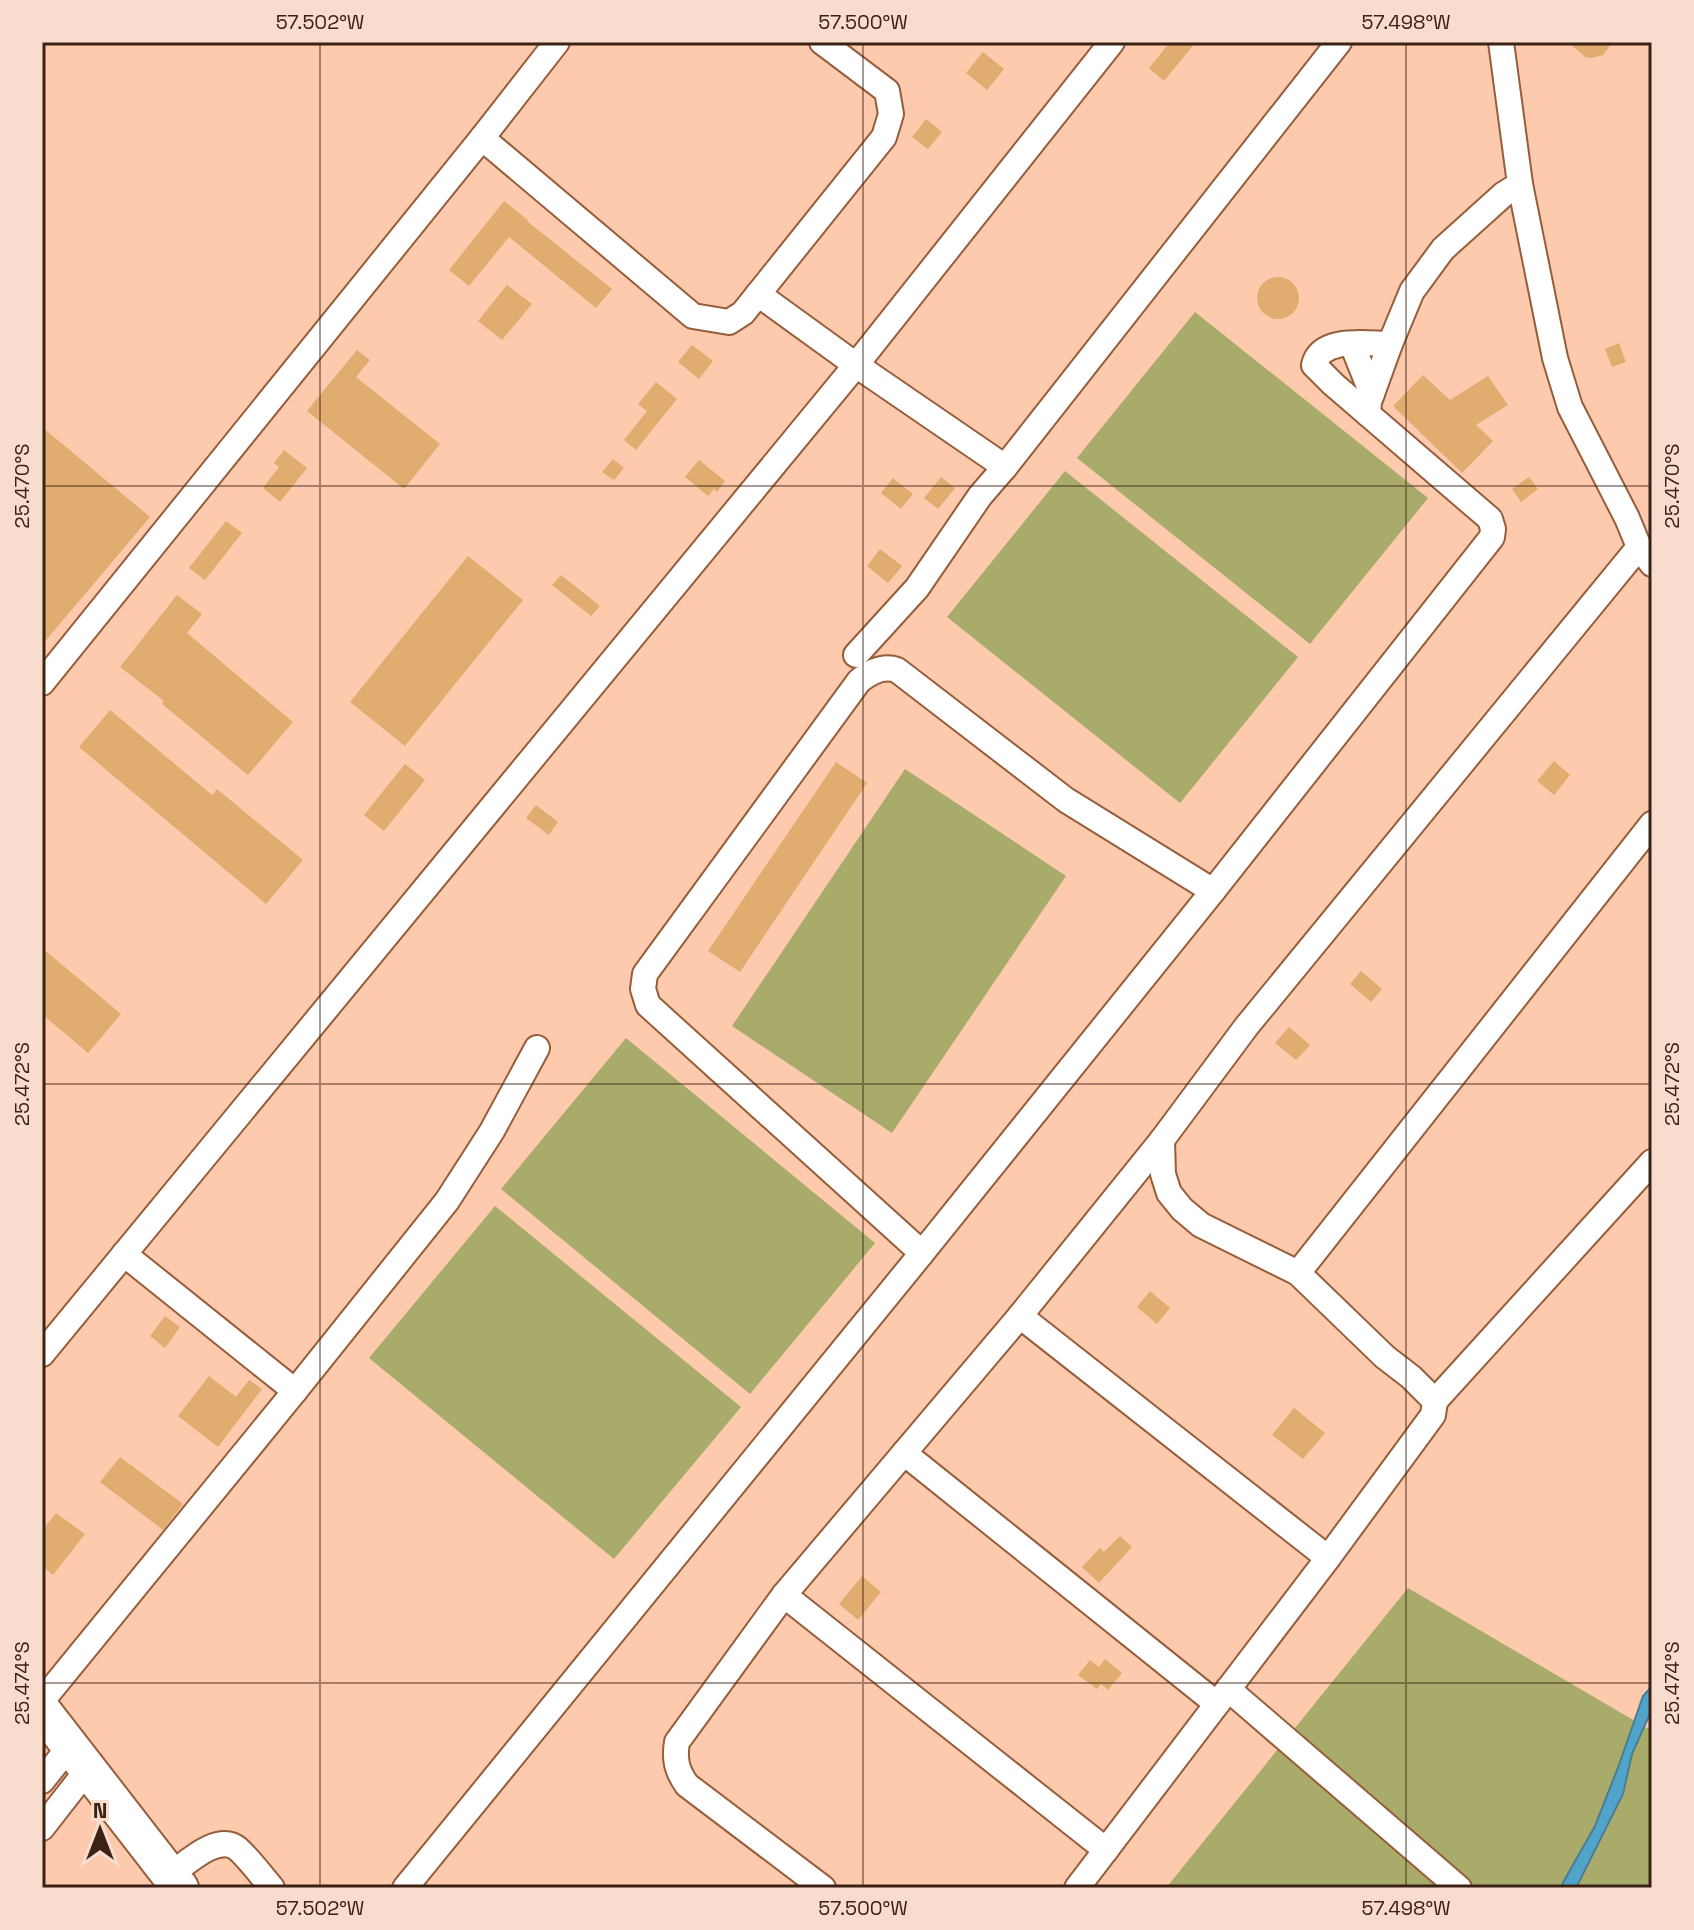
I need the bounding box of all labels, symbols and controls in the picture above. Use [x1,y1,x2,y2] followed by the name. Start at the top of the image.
[276,9,364,35] text: 57.502°W
[818,9,908,35] text: 57.500°W
[1361,9,1451,35] text: 57.498°W
[9,444,35,528] text: 25.470°S
[1659,444,1685,528] text: 25.470°S
[9,1042,35,1126] text: 25.472°S
[1659,1042,1685,1126] text: 25.472°S
[9,1641,35,1725] text: 25.474°S
[1659,1641,1685,1725] text: 25.474°S
[60,1790,140,1870] north arrow
[93,1796,107,1824] text: N
[276,1895,364,1921] text: 57.502°W
[818,1895,908,1921] text: 57.500°W
[1361,1895,1451,1921] text: 57.498°W

